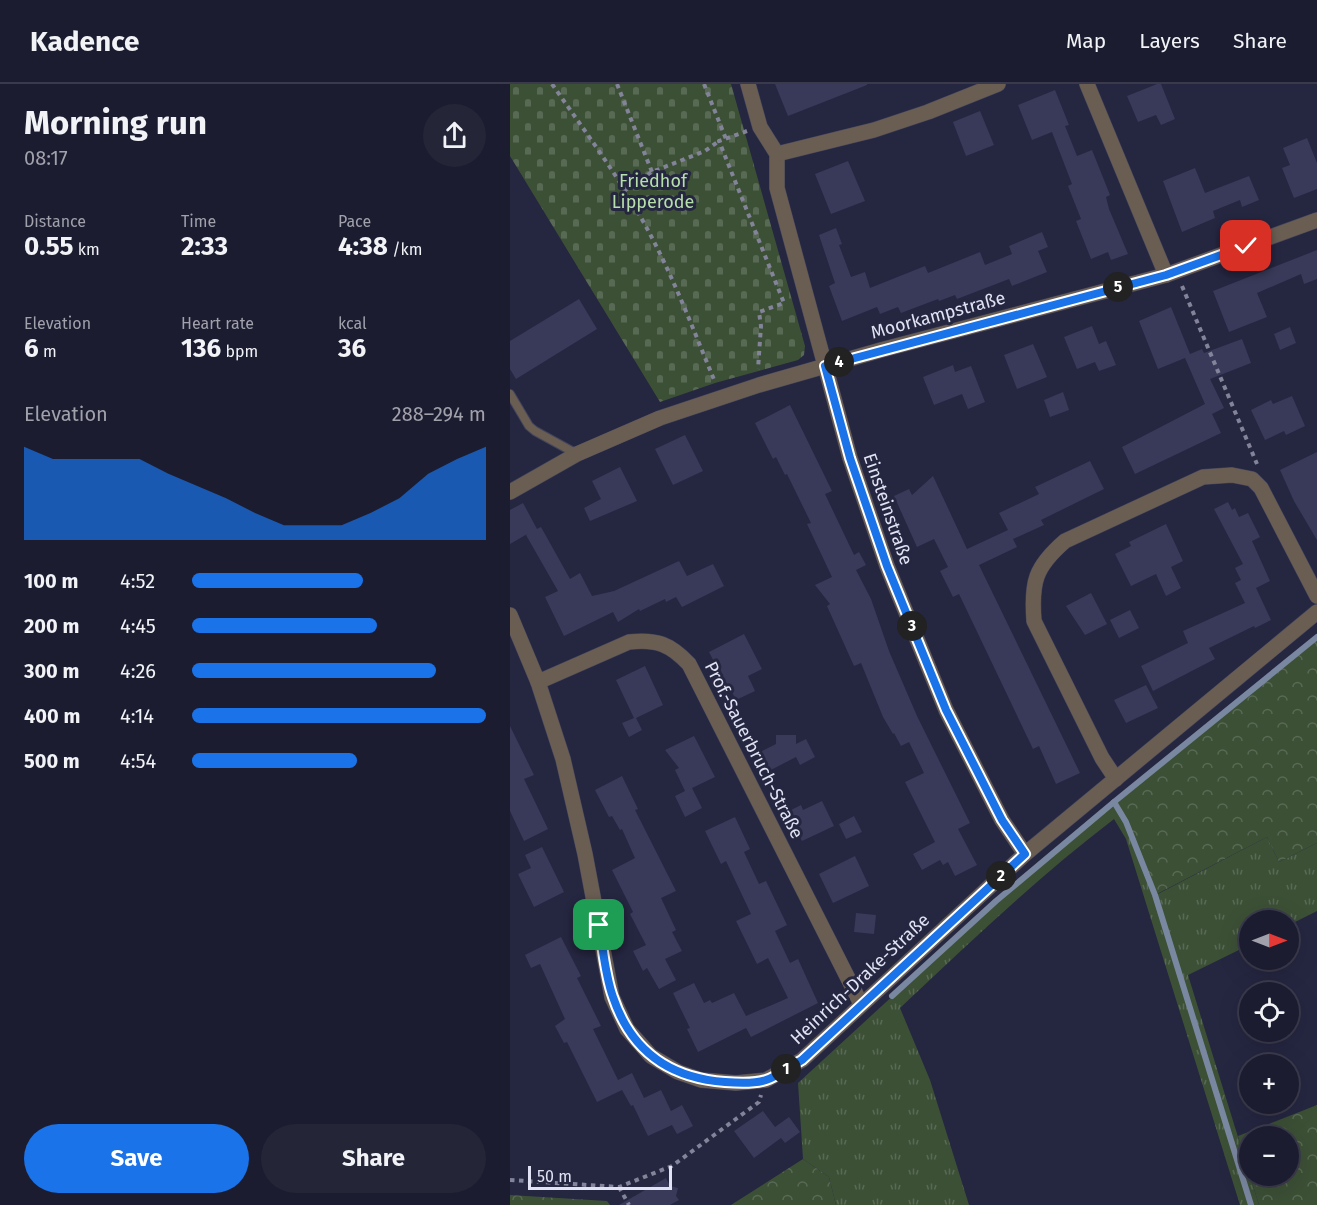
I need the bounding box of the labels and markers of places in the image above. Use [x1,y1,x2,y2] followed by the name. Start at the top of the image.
[1220,220,1271,271] pin
[1103,272,1133,302] pin: 5
[824,347,854,377] pin: 4
[897,611,927,641] pin: 3
[986,861,1016,891] pin: 2
[573,899,624,950] pin
[771,1054,801,1084] pin: 1

